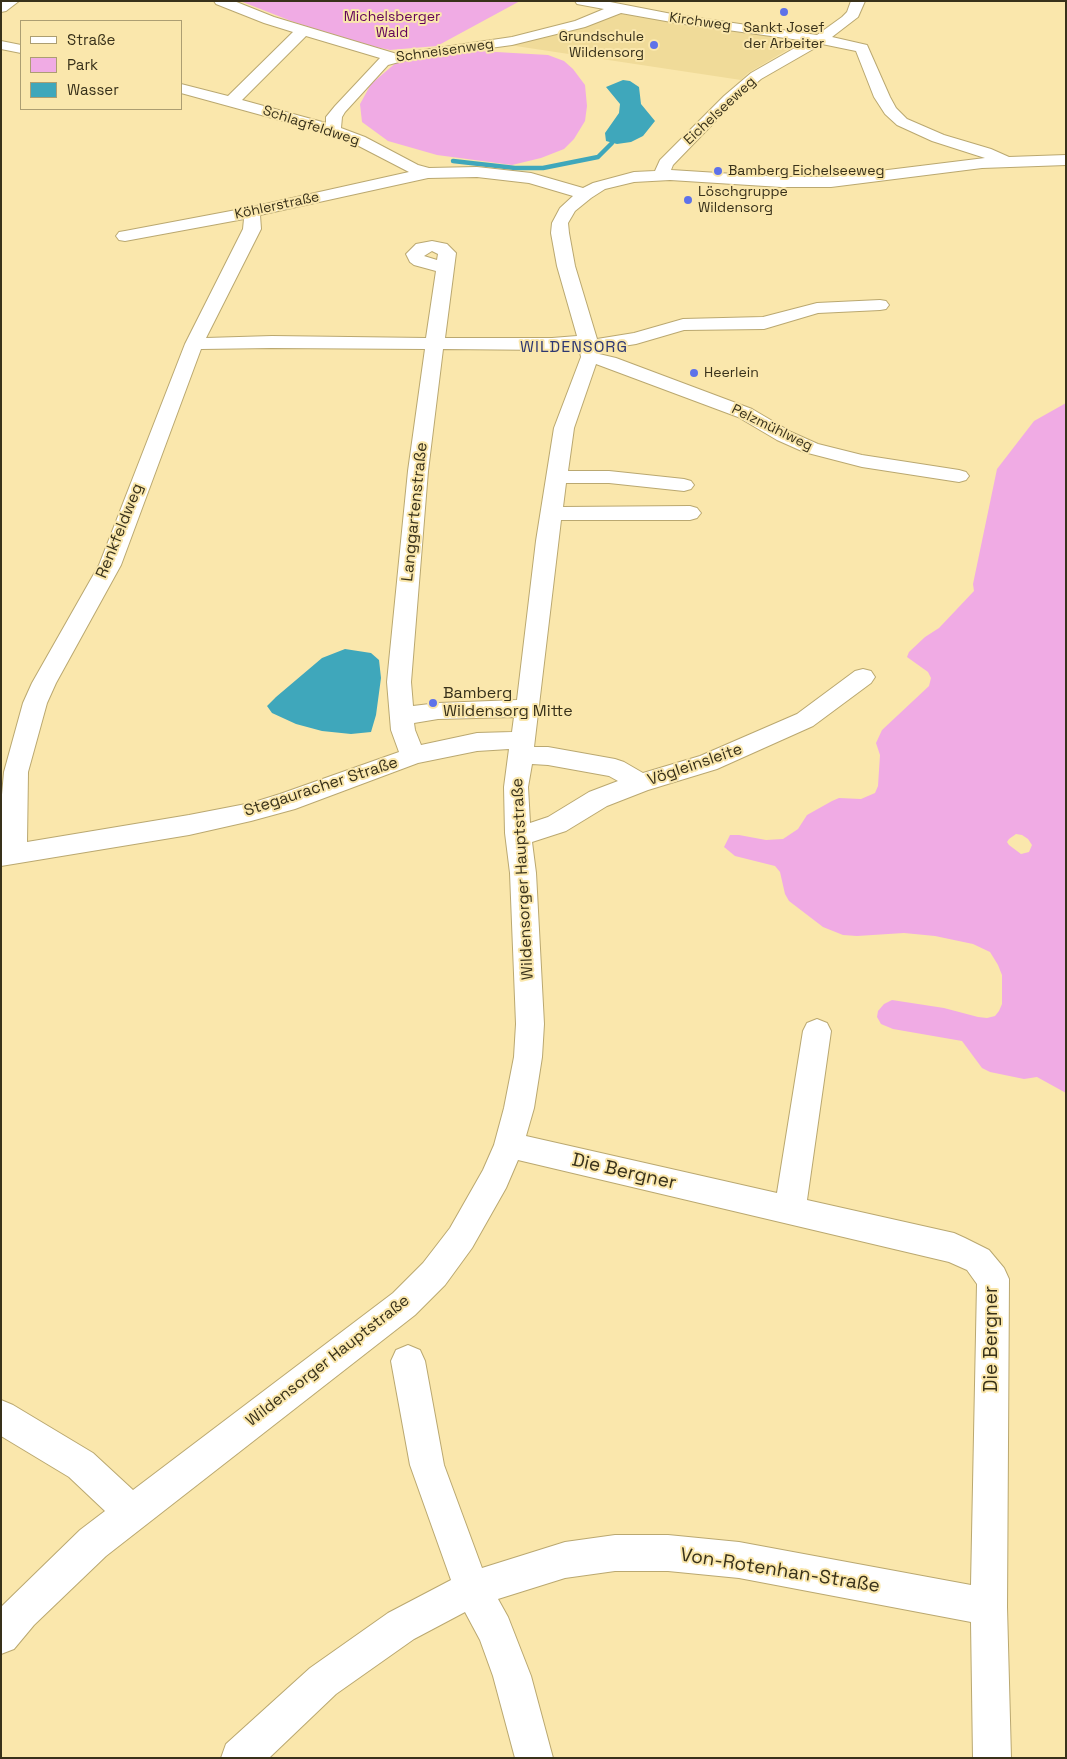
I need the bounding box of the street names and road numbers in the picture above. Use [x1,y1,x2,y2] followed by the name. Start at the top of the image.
[668,9,732,35] street label: Kirchweg
[395,36,495,66] street label: Schneisenweg
[681,73,759,149] street label: Eichelseeweg
[260,102,362,150] street label: Schlagfeldweg
[233,189,321,223] street label: Köhlerstraße
[729,401,815,455] street label: Pelzmühlweg
[398,441,432,583] street label: Langgartenstraße
[92,481,148,581] street label: Renkfeldweg
[645,740,745,790] street label: Vögleinsleite
[242,753,400,821] street label: Stegauracher Straße
[508,778,538,980] street label: Wildensorger Hauptstraße
[570,1149,678,1195] street label: Die Bergner
[981,1286,1003,1392] street label: Die Bergner
[242,1291,414,1431] street label: Wildensorger Hauptstraße
[678,1544,882,1598] street label: Von-Rotenhan-Straße

